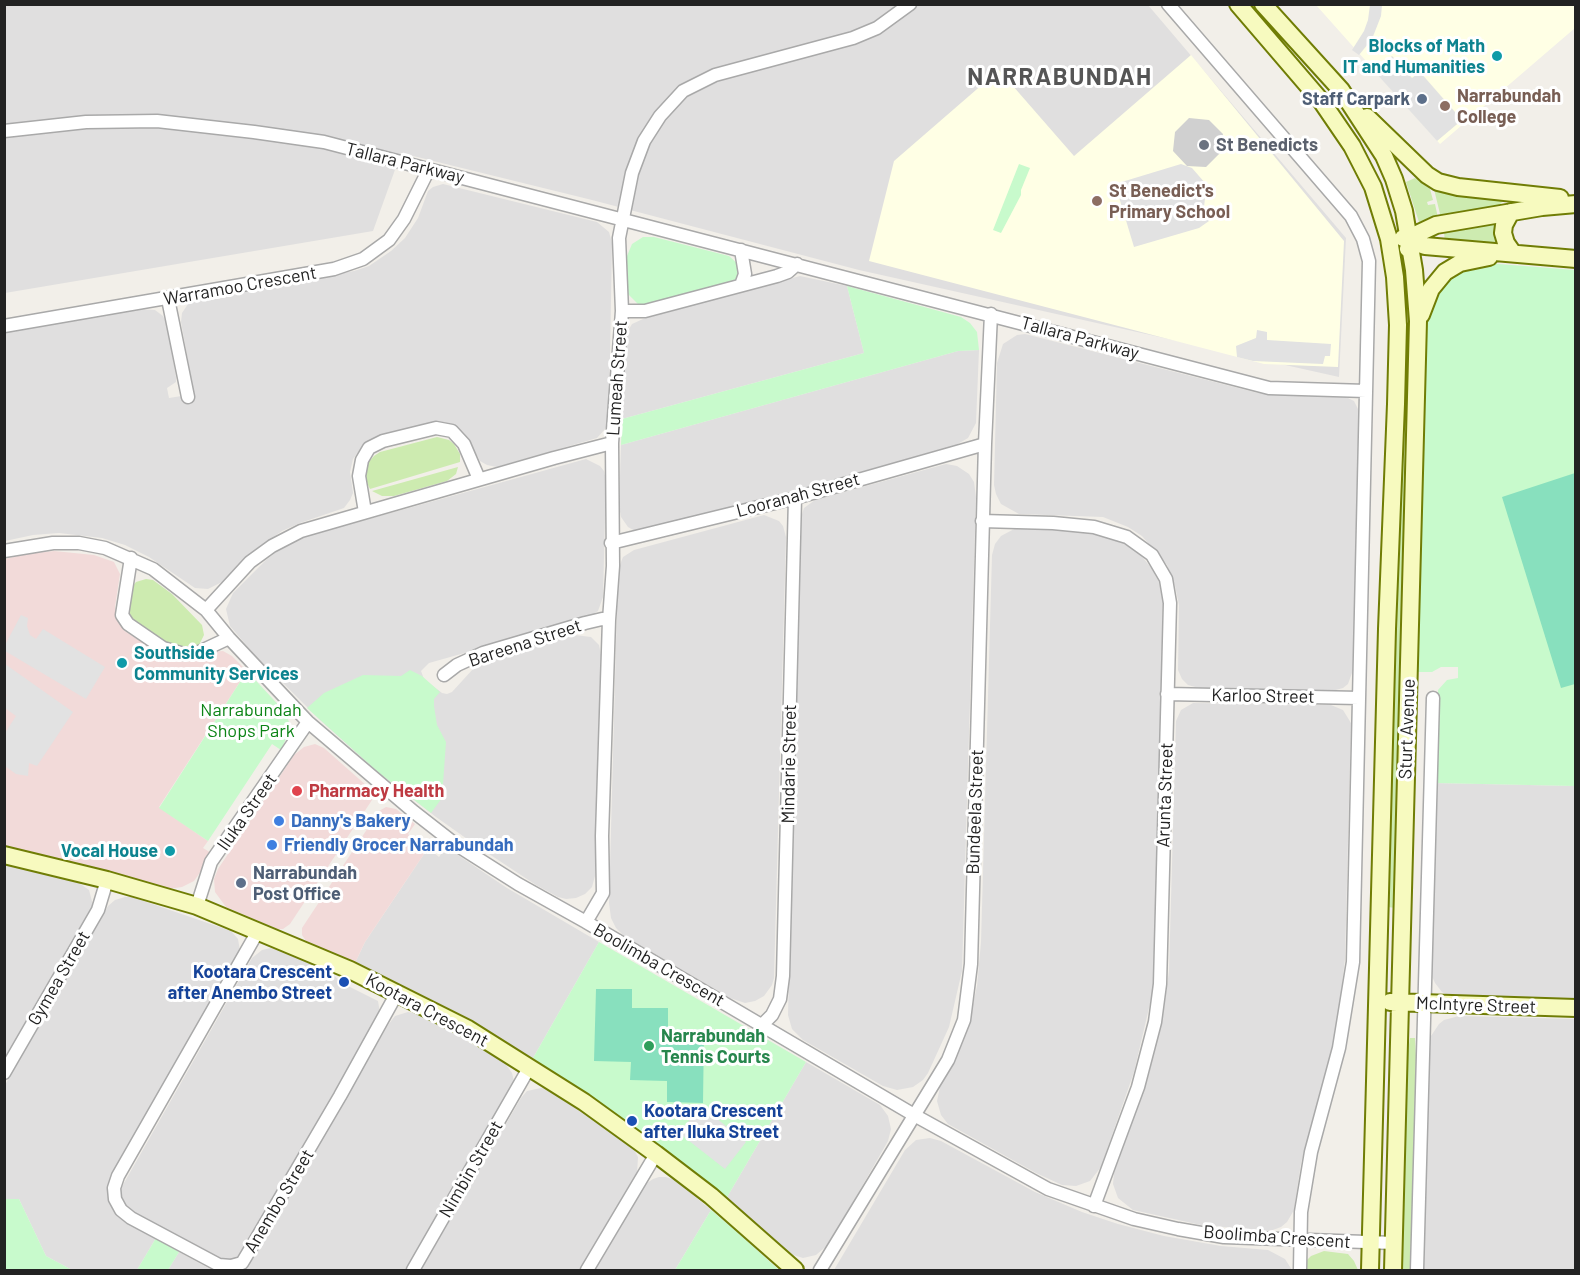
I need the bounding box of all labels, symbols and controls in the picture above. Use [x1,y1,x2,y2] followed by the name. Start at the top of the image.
[1343,35,1485,78] place label: Blocks of Math IT and Humanities
[1490,49,1504,63] marker: Blocks of Math IT and Humanities
[967,63,1153,91] district label: NARRABUNDAH
[1457,85,1561,128] place label: Narrabundah College
[1302,88,1410,110] place label: Staff Carpark
[1415,92,1429,106] marker: Staff Carpark
[1438,99,1452,113] marker: Narrabundah College
[1216,134,1318,156] place label: St Benedicts
[343,138,467,188] street label: Tallara Parkway
[1197,138,1211,152] marker: St Benedicts
[1109,180,1230,222] place label: St Benedict's Primary School
[1090,194,1104,208] marker: St Benedict's Primary School
[162,262,318,310] street label: Warramoo Crescent
[1019,312,1141,364] street label: Tallara Parkway
[602,319,632,437] street label: Lumeah Street
[734,468,862,522] street label: Looranah Street
[466,615,584,671] street label: Bareena Street
[134,642,299,684] place label: Southside Community Services
[115,656,129,670] marker: Southside Community Services
[1394,678,1420,780] street label: Sturt Avenue
[1211,684,1315,708] street label: Karloo Street
[200,699,302,742] park label: Narrabundah Shops Park
[777,704,801,824] street label: Mindarie Street
[1152,742,1178,848] street label: Arunta Street
[962,749,988,875] street label: Bundeela Street
[213,769,281,855] street label: Iluka Street
[309,780,444,802] place label: Pharmacy Health
[290,784,304,798] marker: Pharmacy Health
[291,810,411,832] place label: Danny's Bakery
[272,814,286,828] marker: Danny's Bakery
[284,834,513,856] place label: Friendly Grocer Narrabundah
[265,838,279,852] marker: Friendly Grocer Narrabundah
[61,840,158,862] place label: Vocal House
[163,844,177,858] marker: Vocal House
[253,862,357,904] place label: Narrabundah Post Office
[234,876,248,890] marker: Narrabundah Post Office
[590,919,728,1011] street label: Boolimba Crescent
[23,927,95,1029] street label: Gymea Street
[168,961,332,1004] place label: Kootara Crescent after Anembo Street
[362,969,492,1051] street label: Kootara Crescent
[337,975,351,989] marker: Kootara Crescent after Anembo Street
[1416,992,1536,1018] street label: McIntyre Street
[661,1025,770,1068] place label: Narrabundah Tennis Courts
[642,1039,656,1053] marker: Narrabundah Tennis Courts
[644,1100,783,1142] place label: Kootara Crescent after Iluka Street
[625,1114,639,1128] marker: Kootara Crescent after Iluka Street
[435,1117,507,1221] street label: Nimbin Street
[240,1145,318,1257] street label: Anembo Street
[1203,1221,1351,1253] street label: Boolimba Crescent

